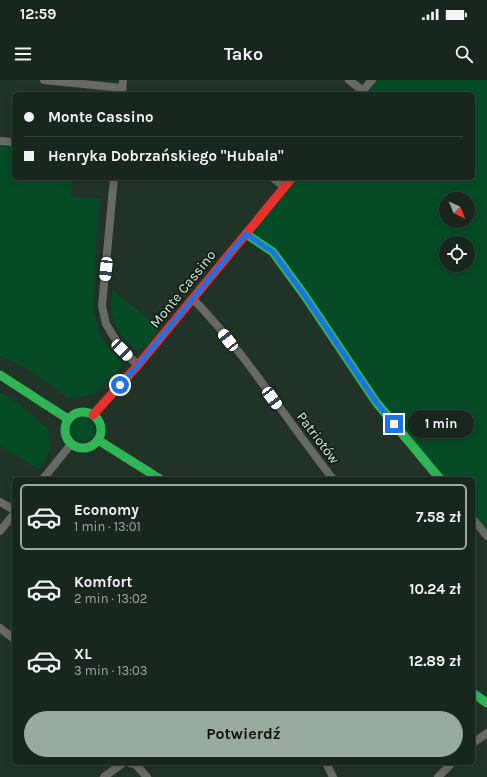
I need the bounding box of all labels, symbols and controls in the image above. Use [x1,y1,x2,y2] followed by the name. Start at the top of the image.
[20,5,56,23] text: 12:59
[12,43,34,65] icon: menu
[224,43,263,65] text: Tako
[453,43,475,65] icon: search
[48,108,153,126] text: Monte Cassino
[48,147,284,165] text: Henryka Dobrzańskiego "Hubala"
[439,192,475,228] north arrow
[439,192,475,272] map controls
[439,236,475,272] button: locate
[146,247,220,331] street label: Monte Cassino
[99,256,113,282] car
[216,327,240,353] car
[109,337,135,363] car
[111,376,129,394] route start
[260,385,284,411] car
[293,409,343,467] street label: Patriotów
[408,410,474,438] callout: 1 min
[385,415,403,433] route end
[425,416,457,431] text: 1 min
[26,499,62,535] icon: car
[74,501,139,519] text: Economy
[416,508,461,526] text: 7.58 zł
[74,519,141,534] text: 1 min · 13:01
[26,571,62,607] icon: car
[74,573,132,591] text: Komfort
[409,580,461,598] text: 10.24 zł
[74,591,147,606] text: 2 min · 13:02
[26,643,62,679] icon: car
[74,645,92,663] text: XL
[409,652,461,670] text: 12.89 zł
[74,663,148,678] text: 3 min · 13:03
[24,711,463,757] button: Potwierdź

